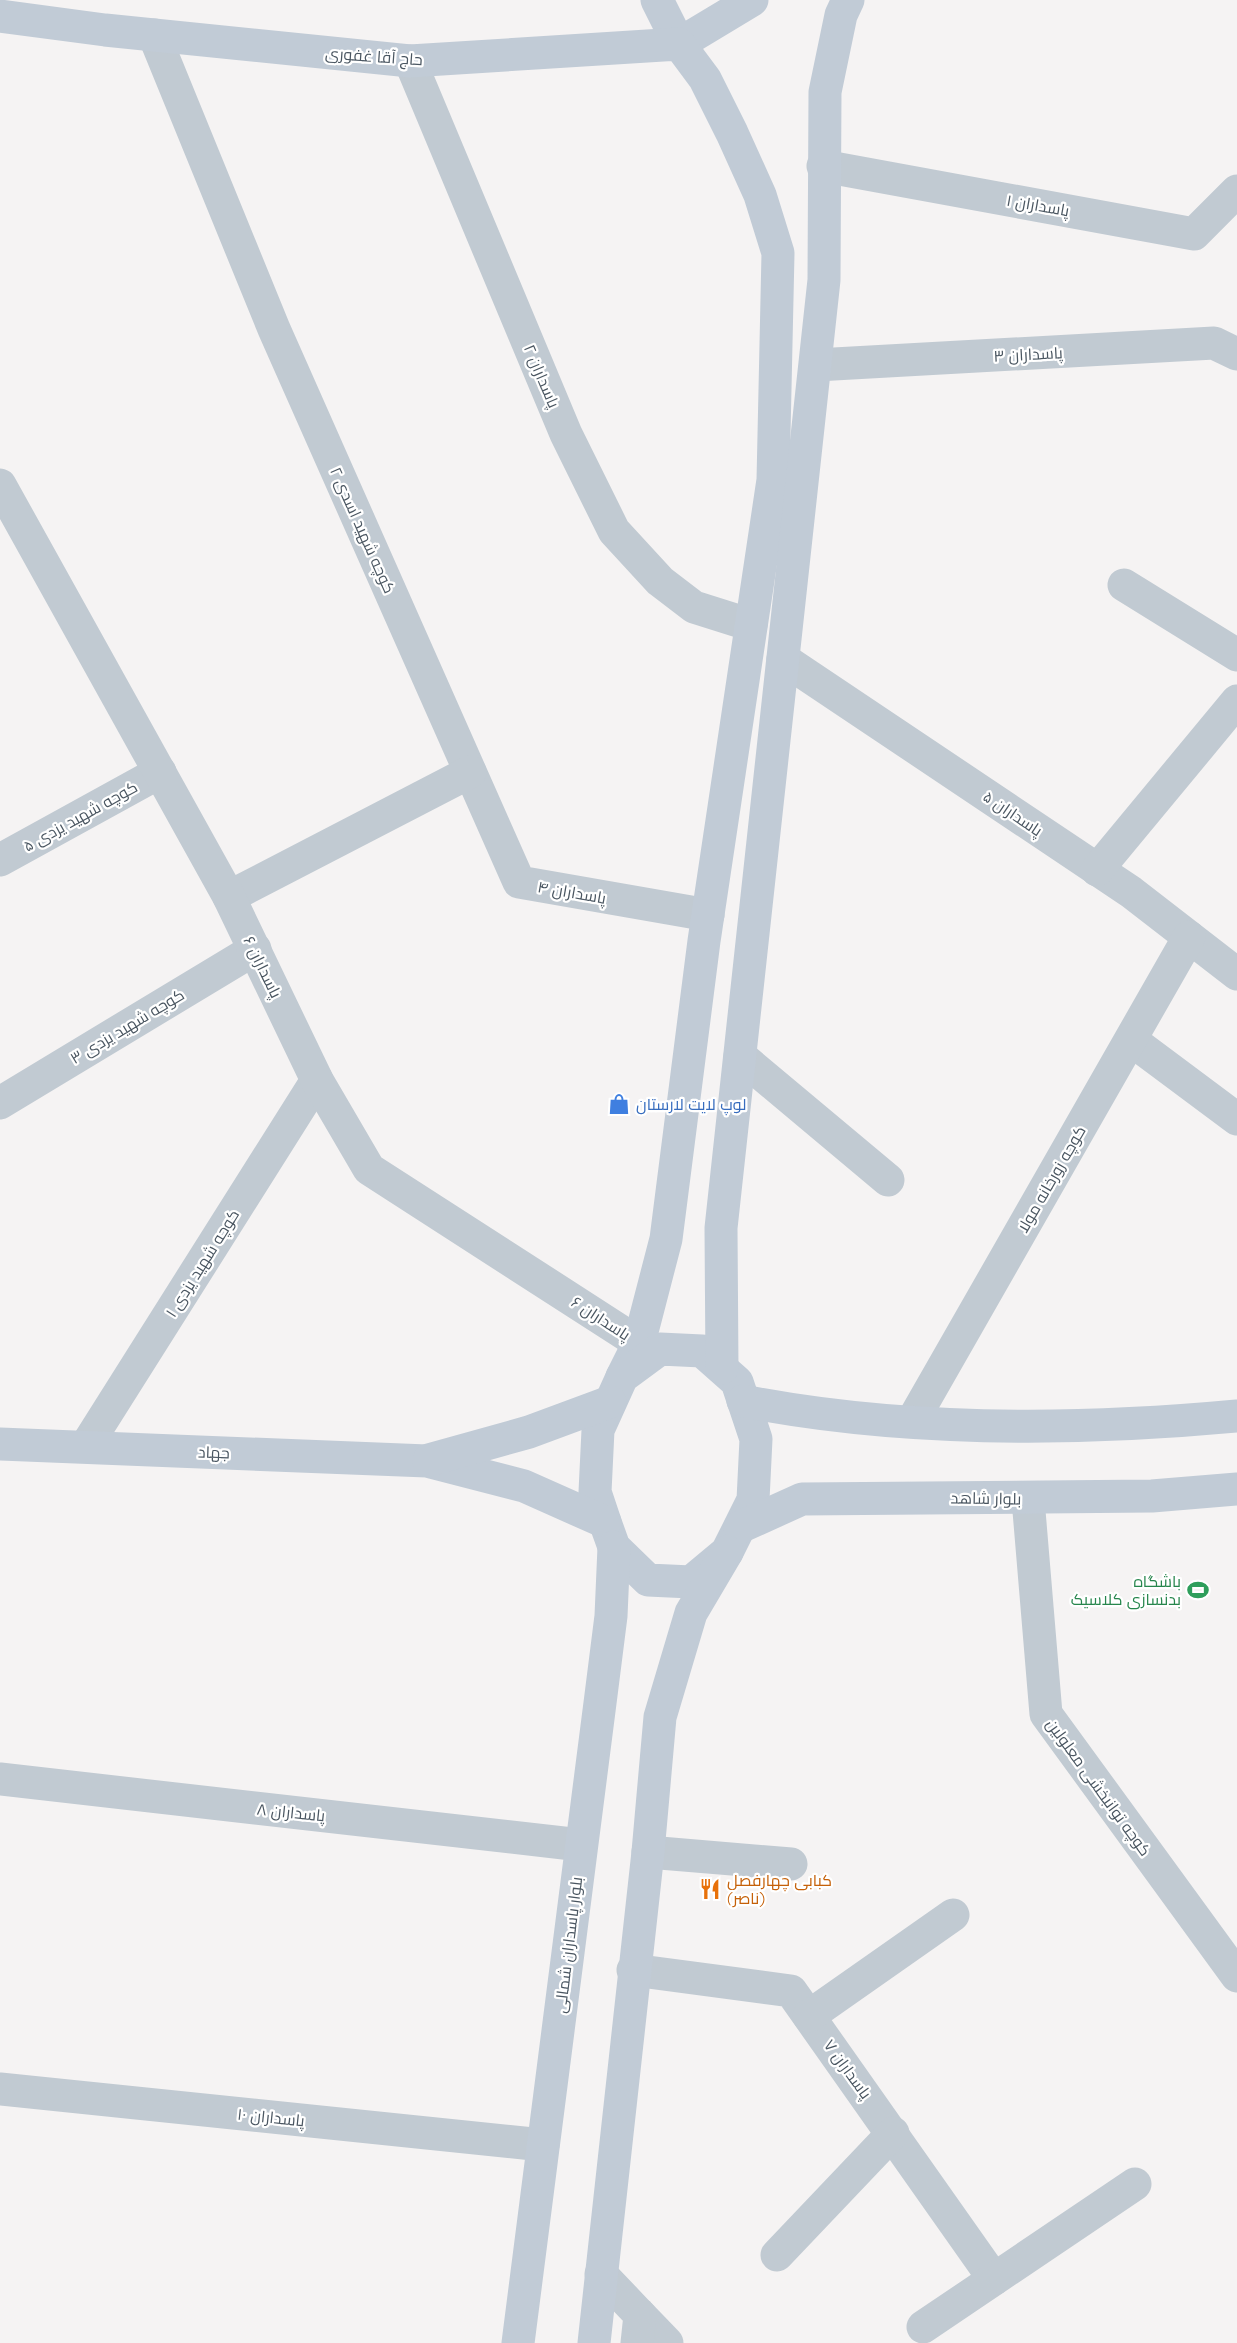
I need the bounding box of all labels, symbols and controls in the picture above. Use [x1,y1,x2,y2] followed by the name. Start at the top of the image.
[324,43,424,71] street label: حاج آقا غفوری
[1005,190,1072,222] street label: پاسداران ۱
[518,341,565,412] street label: پاسداران ۲
[993,342,1064,368] street label: پاسداران ۳
[324,464,400,597] street label: کوچه شهید اسدی ۲
[19,776,142,857] street label: کوچه شهید یزدی ۵
[978,786,1047,842] street label: پاسداران ۵
[536,876,609,910] street label: پاسداران ۴
[238,933,287,1003] street label: پاسداران ۶
[66,984,189,1070] street label: کوچه شهید یزدی ۳
[607,1092,631,1116] shop icon: لوپ لایت لارستان
[636,1094,747,1116] place label: لوپ لایت لارستان
[1012,1122,1091,1237] street label: کوچه زورخانه مولا
[161,1205,245,1322] street label: کوچه شهید یزدی ۱
[567,1292,635,1347] street label: پاسداران ۶
[198,1441,230,1464] street label: جهاد
[951,1487,1021,1509] street label: بلوار شاهد
[1071,1571,1181,1610] place label: باشگاه بدنسازی کلاسیک
[1186,1578,1210,1602] sports icon: باشگاه بدنسازی کلاسیک
[1041,1714,1156,1861] street label: کوچه توانبخشی معلولین
[256,1798,327,1828] street label: پاسداران ۸
[727,1870,832,1908] place label: کبابی چهارفصل (ناصر)
[550,1876,588,2015] street label: بلوار پاسداران شمالی
[698,1877,722,1901] restaurant icon: کبابی چهارفصل (ناصر)
[818,2035,877,2104] street label: پاسداران ۷
[236,2104,306,2133] street label: پاسداران ۱۰

